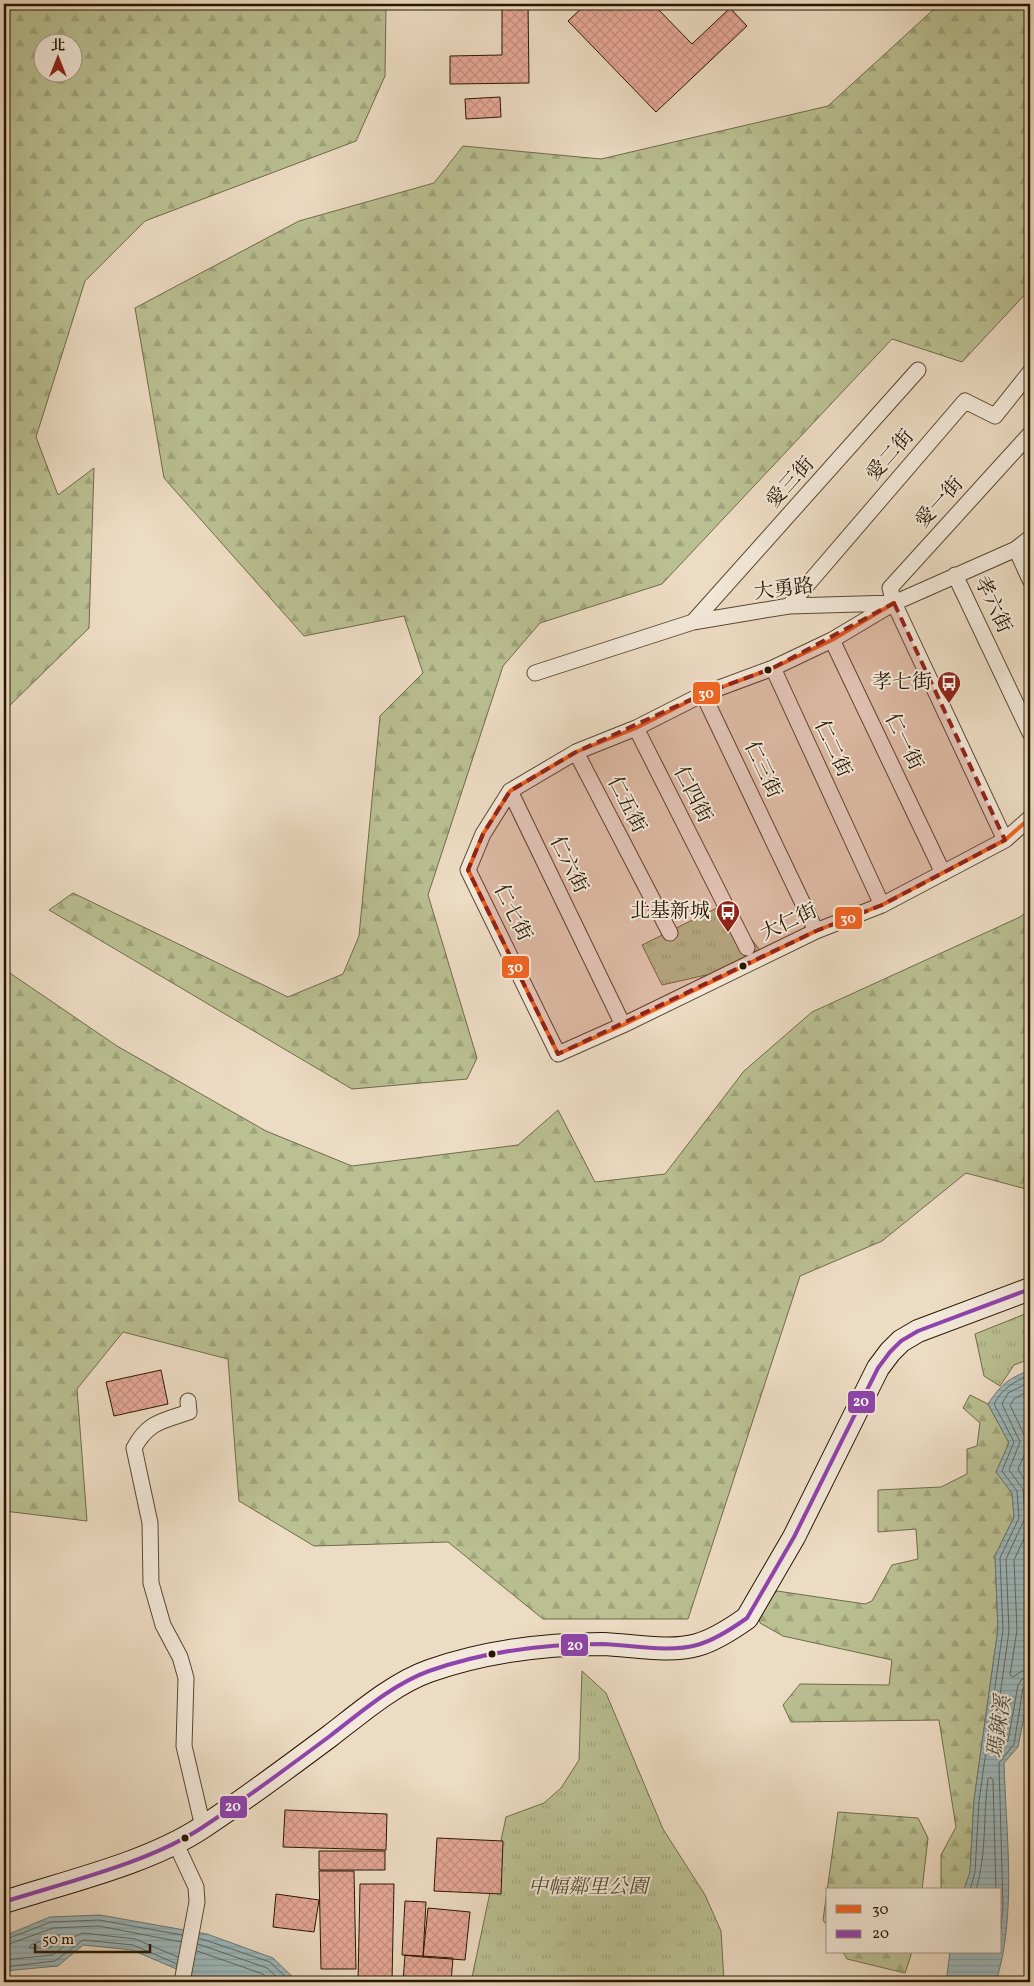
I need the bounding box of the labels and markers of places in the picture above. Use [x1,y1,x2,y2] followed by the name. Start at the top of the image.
[763,665,773,675] unlabelled marker
[872,669,932,697] place label: 孝七街
[936,670,962,704] bus stop icon: 孝七街
[630,898,710,926] place label: 北基新城
[715,899,741,933] bus stop icon: 北基新城
[738,961,748,971] unlabelled marker
[487,1649,497,1659] unlabelled marker
[180,1833,190,1843] unlabelled marker

